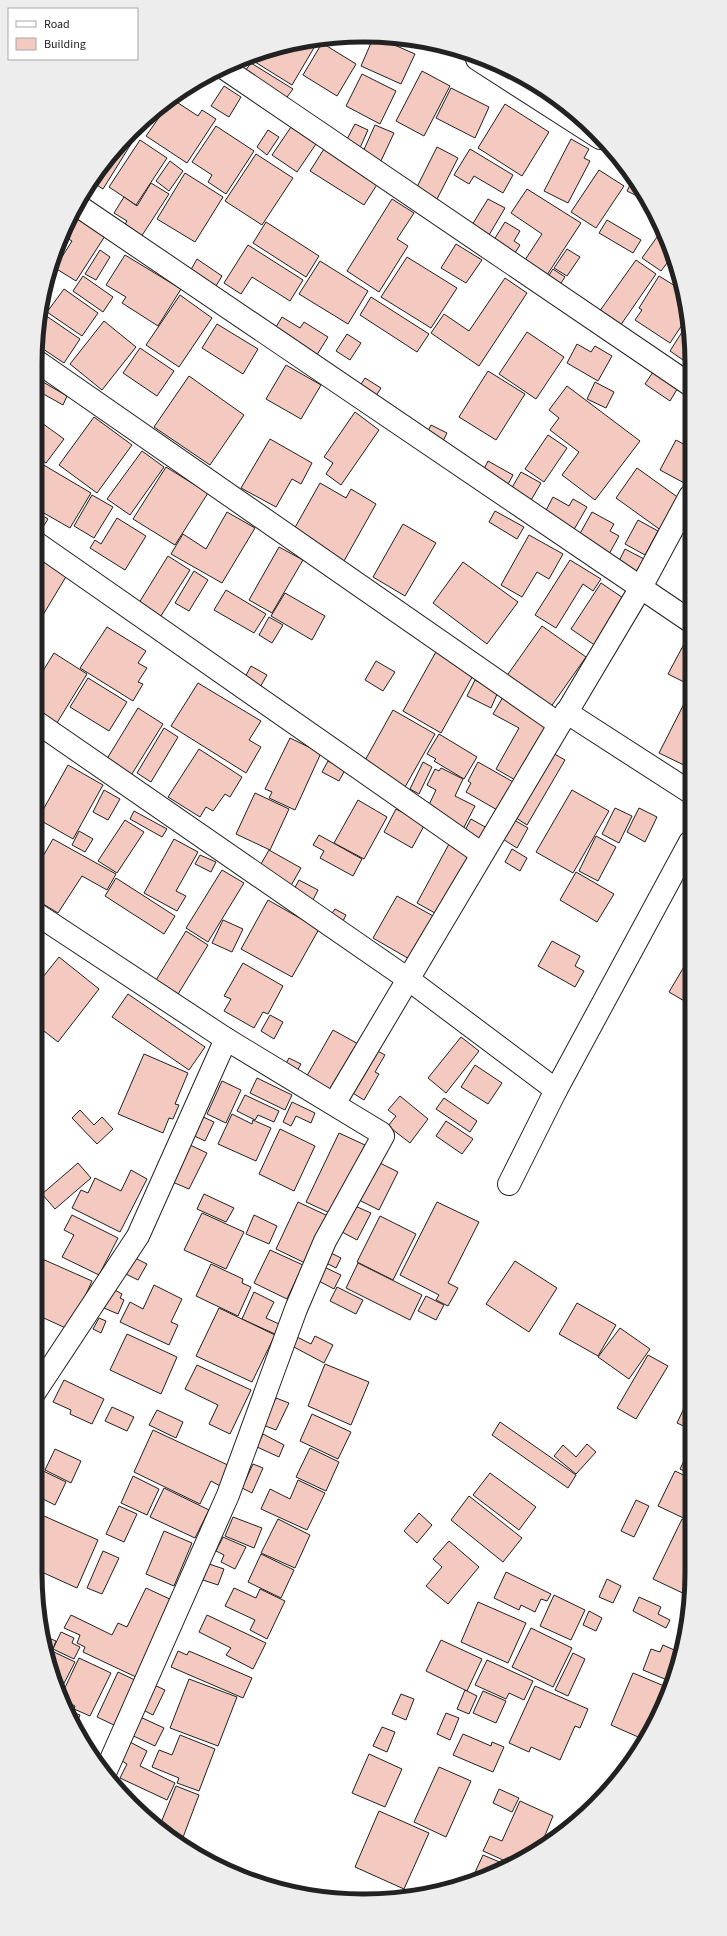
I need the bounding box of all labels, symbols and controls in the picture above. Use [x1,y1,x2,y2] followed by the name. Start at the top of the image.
[8,8,138,60] legend
[44,16,70,33] text: Road
[44,36,86,53] text: Building

